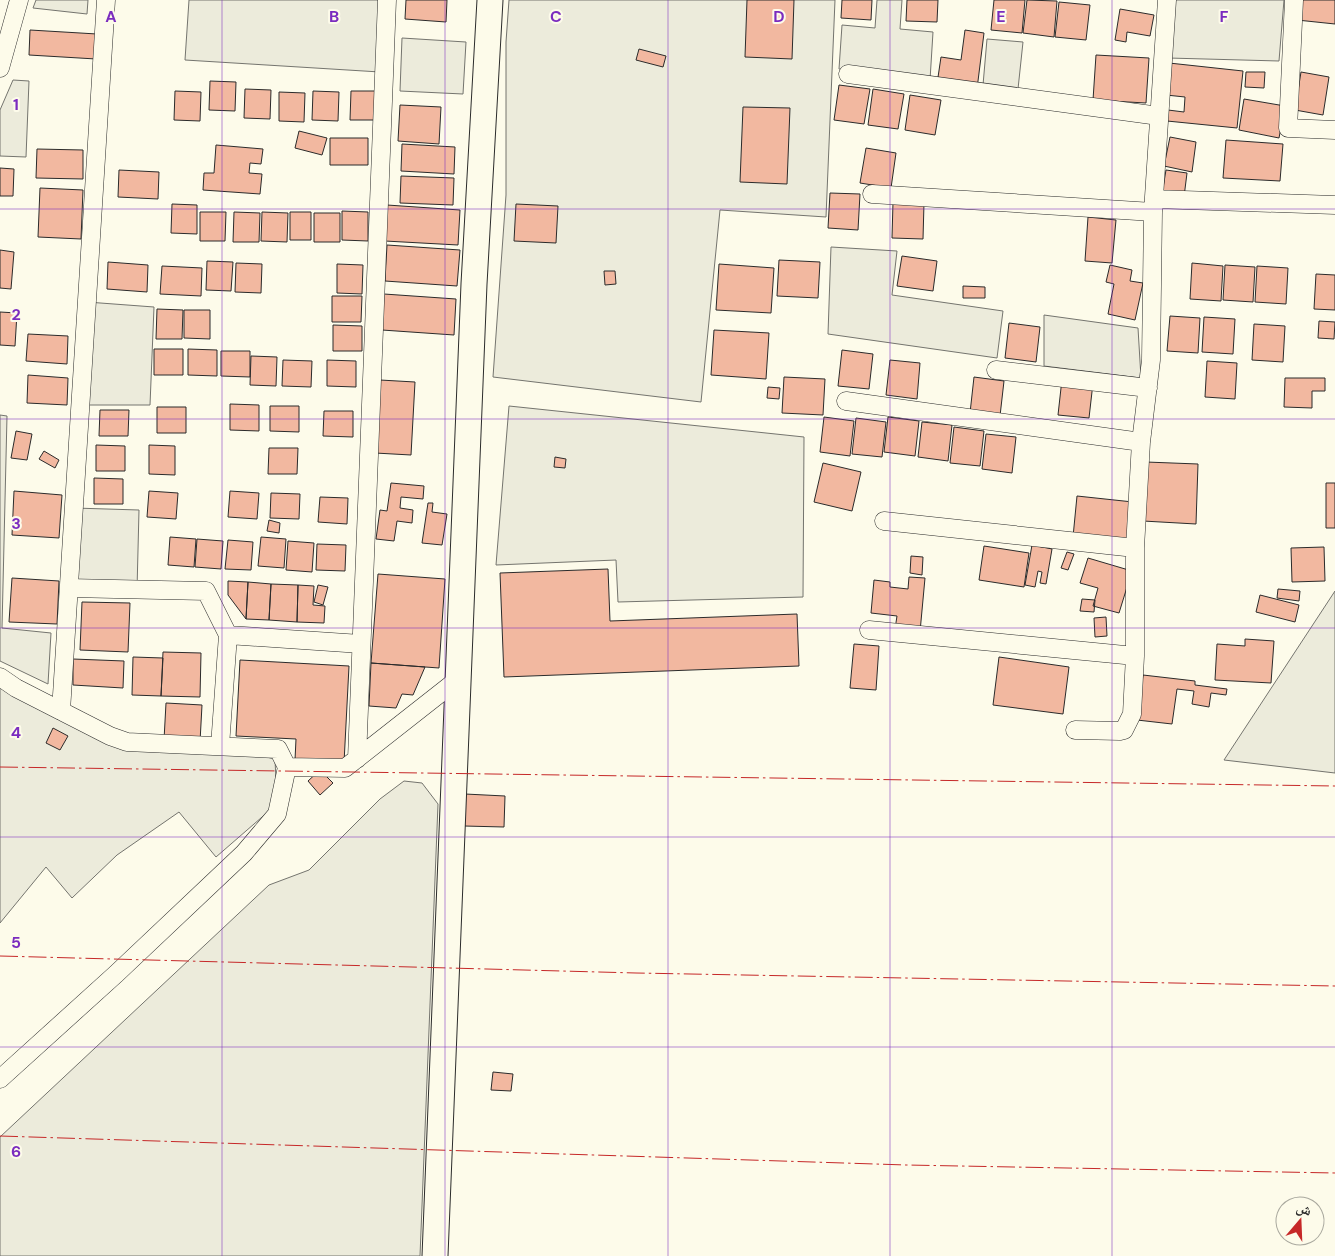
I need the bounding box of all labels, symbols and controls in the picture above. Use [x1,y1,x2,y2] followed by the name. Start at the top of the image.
[105,6,117,27] text: A
[329,6,339,27] text: B
[550,6,562,27] text: C
[773,6,785,27] text: D
[996,6,1006,27] text: E
[1220,6,1229,27] text: F
[13,94,19,115] text: 1
[11,304,21,325] text: 2
[11,513,21,534] text: 3
[11,722,21,743] text: 4
[11,932,21,953] text: 5
[11,1141,21,1162] text: 6
[1275,1196,1325,1246] north arrow
[1294,1198,1314,1220] text: ش

